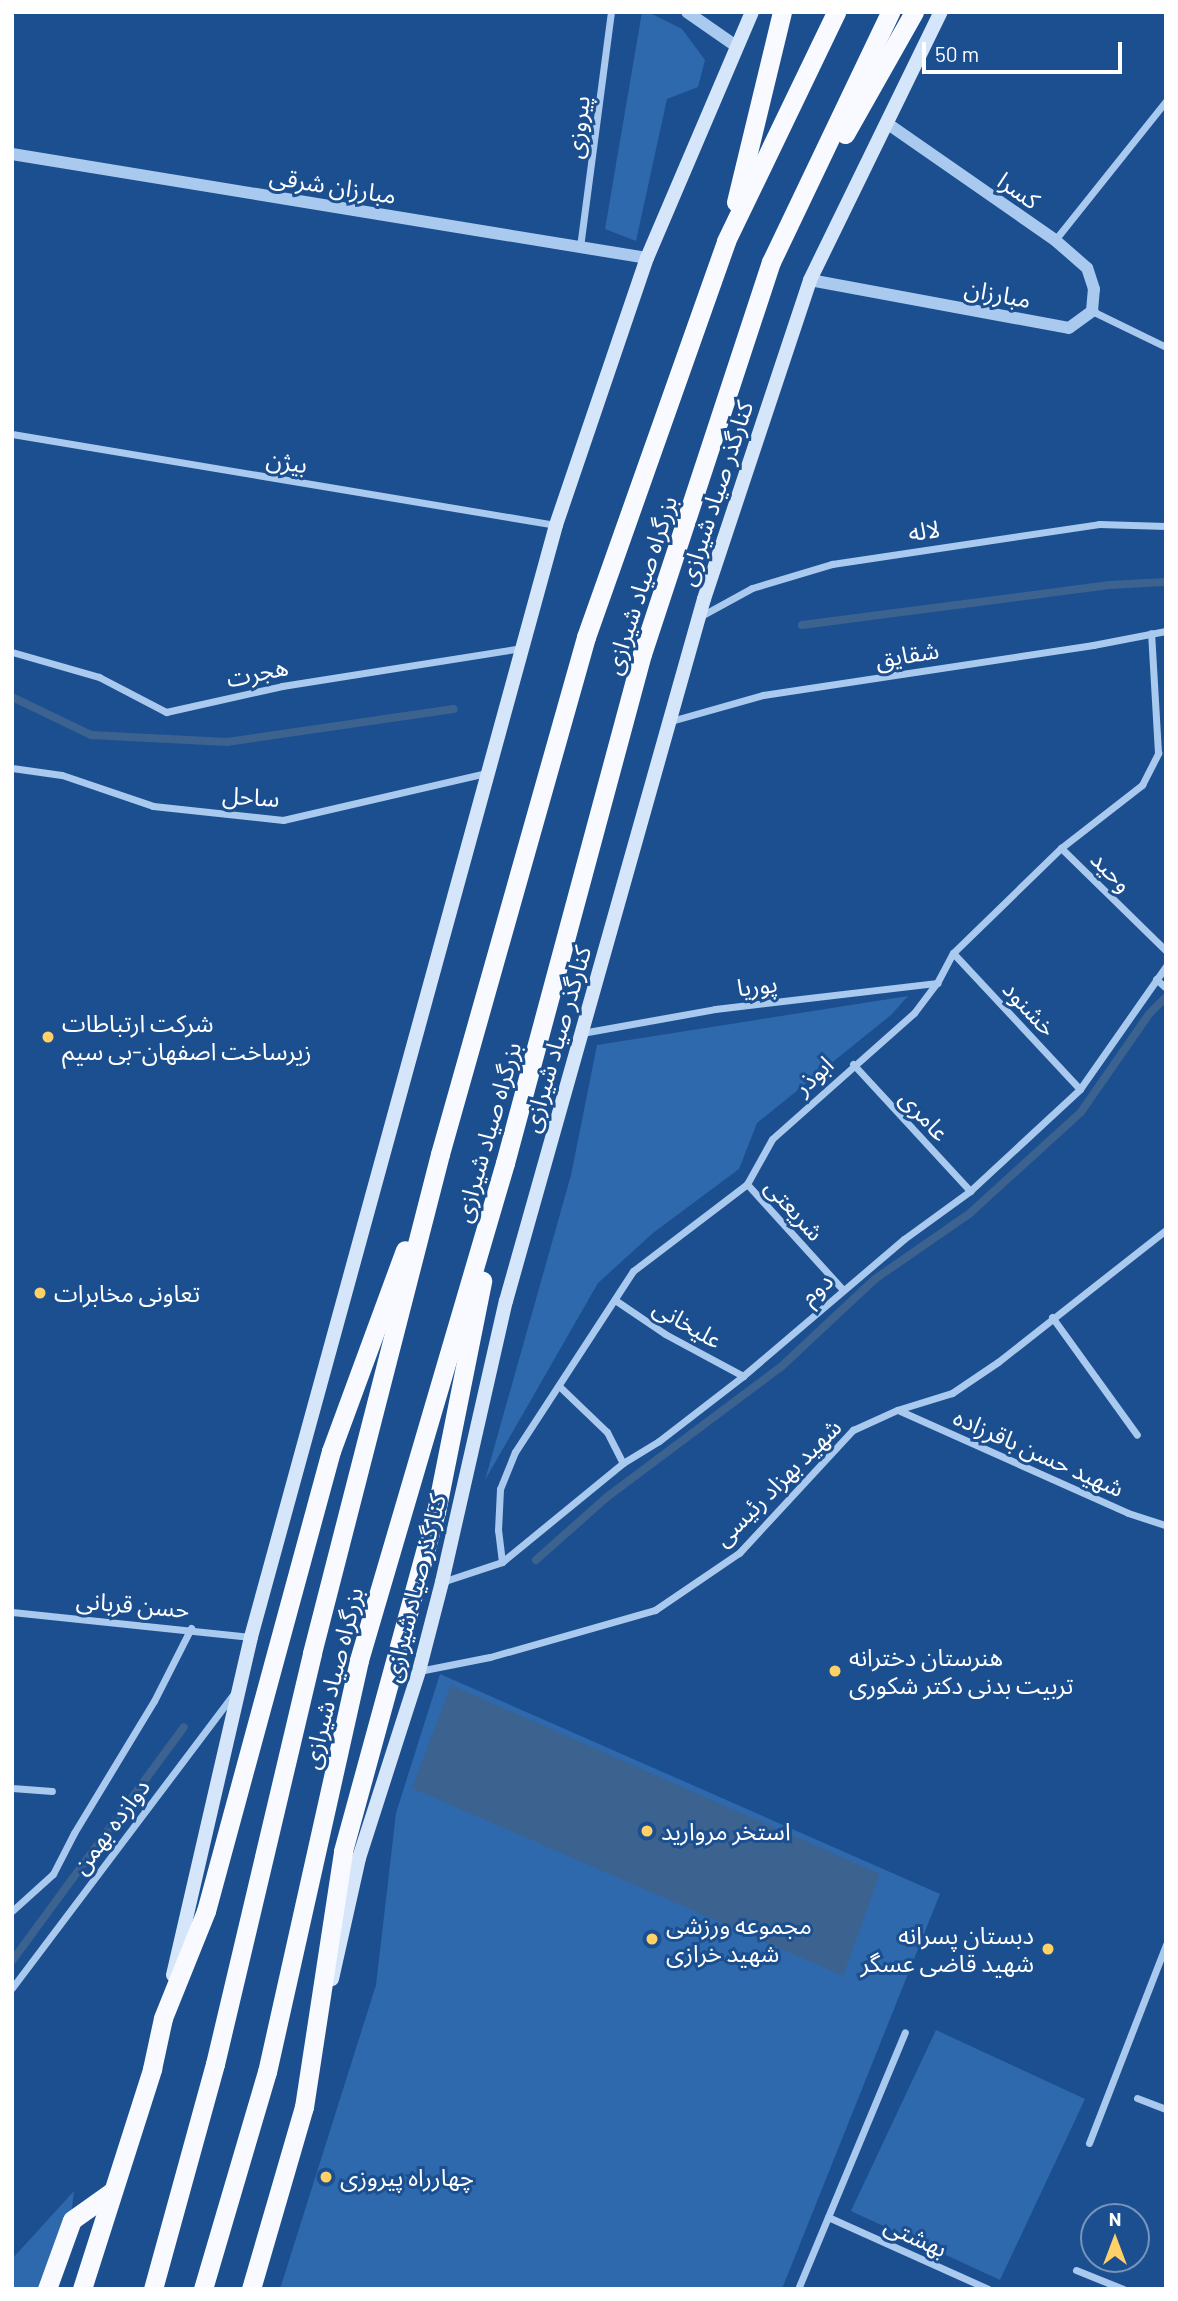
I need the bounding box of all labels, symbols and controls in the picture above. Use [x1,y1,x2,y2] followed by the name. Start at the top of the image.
[926,28,1126,72] scale bar
[935,41,979,66] text: 50 m
[559,94,595,160] street label: پیروزی
[268,161,398,209] street label: مبارزان شرقی
[992,165,1046,215] street label: کسرا
[962,272,1034,314] street label: مبارزان
[672,397,758,589] street label: کنارگذر صیاد شیرازی
[264,444,310,478] street label: بیژن
[598,492,682,678] street label: بزرگراه صیاد شیرازی
[906,514,942,546] street label: لاله
[873,635,941,673] street label: شقایق
[223,651,291,693] street label: هجرت
[221,780,281,812] street label: ساحل
[1085,844,1139,898] street label: وحید
[516,943,596,1135] street label: کنارگذر صیاد شیرازی
[735,968,779,1002] street label: پوریا
[997,974,1063,1042] street label: خشنود
[62,1009,312,1065] place label: شرکت ارتباطات زیرساخت اصفهان-بی سیم
[40,1029,56,1045] marker: شرکت ارتباطات زیرساخت اصفهان-بی سیم
[448,1039,526,1225] street label: بزرگراه صیاد شیرازی
[787,1050,839,1100] street label: ابوذر
[894,1083,956,1147] street label: عامری
[760,1172,830,1246] street label: شریعتی
[794,1266,838,1310] street label: دوم
[54,1279,200,1307] place label: تعاونی مخابرات
[32,1285,48,1301] marker: تعاونی مخابرات
[648,1292,728,1354] street label: علیخانی
[949,1402,1129,1502] street label: شهید حسن باقرزاده
[707,1412,847,1552] street label: شهید بهزاد رئیسی
[377,1491,451,1685] street label: کنارگذر صیاد شیرازی
[296,1584,368,1772] street label: بزرگراه صیاد شیرازی
[75,1585,191,1623] street label: حسن قربانی
[849,1643,1074,1699] place label: هنرستان دخترانه تربیت بدنی دکتر شکوری
[827,1663,843,1679] marker: هنرستان دخترانه تربیت بدنی دکتر شکوری
[65,1773,155,1879] street label: دوازده بهمن
[661,1817,791,1845] place label: استخر مروارید
[639,1823,655,1839] marker: استخر مروارید
[666,1911,812,1967] place label: مجموعه ورزشی شهید خرازی
[860,1921,1034,1977] place label: دبستان پسرانه شهید قاضی عسگر
[644,1931,660,1947] marker: مجموعه ورزشی شهید خرازی
[1040,1941,1056,1957] marker: دبستان پسرانه شهید قاضی عسگر
[340,2163,474,2191] place label: چهارراه پیروزی
[318,2169,334,2185] marker: چهارراه پیروزی
[1080,2203,1150,2273] north arrow
[1109,2207,1121,2230] text: N
[880,2209,952,2263] street label: بهشتی

